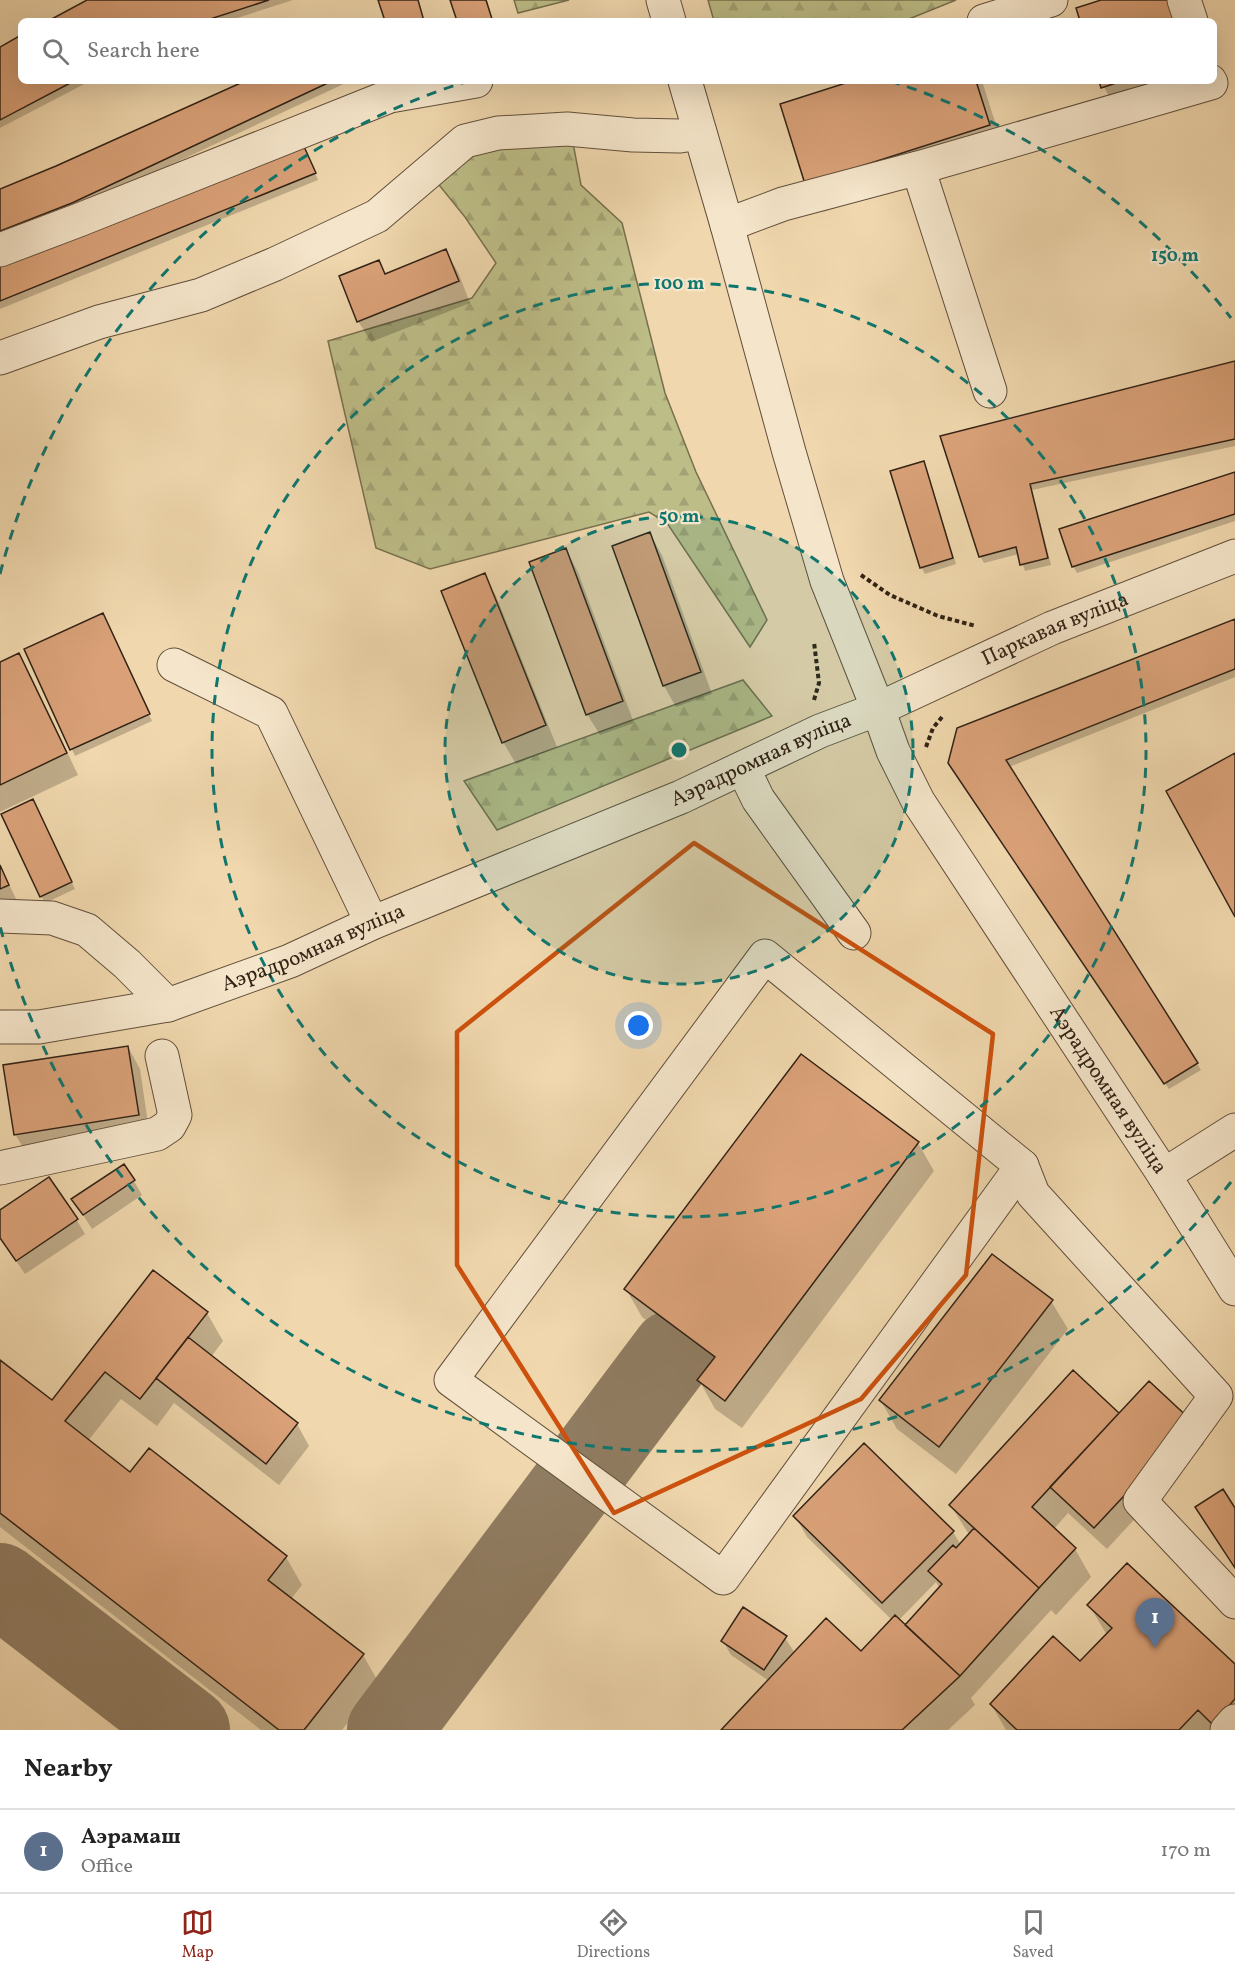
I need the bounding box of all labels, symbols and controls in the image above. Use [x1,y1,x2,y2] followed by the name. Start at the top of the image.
[18,18,1217,84] search box
[39,35,72,68] icon: search
[87,36,200,67] text: Search here
[1151,244,1199,269] text: 150 m
[654,272,704,297] text: 100 m
[659,505,699,530] text: 50 m
[977,585,1133,673] street label: Паркавая вуліца
[666,706,856,814] street label: Аэрадромная вуліца
[669,740,689,760] centre of rings
[218,897,409,999] street label: Аэрадромная вуліца
[1042,1000,1174,1180] street label: Аэрадромная вуліца
[624,1011,653,1040] your location
[1136,1598,1174,1648] pin: 1
[24,1751,113,1787] text: Nearby
[81,1822,181,1853] text: Аэрамаш
[39,1837,48,1865] text: 1
[1161,1837,1211,1865] text: 170 m
[81,1853,133,1881] text: Office
[181,1906,214,1964] tab: Map
[577,1906,650,1964] tab: Directions
[1013,1906,1054,1964] tab: Saved

